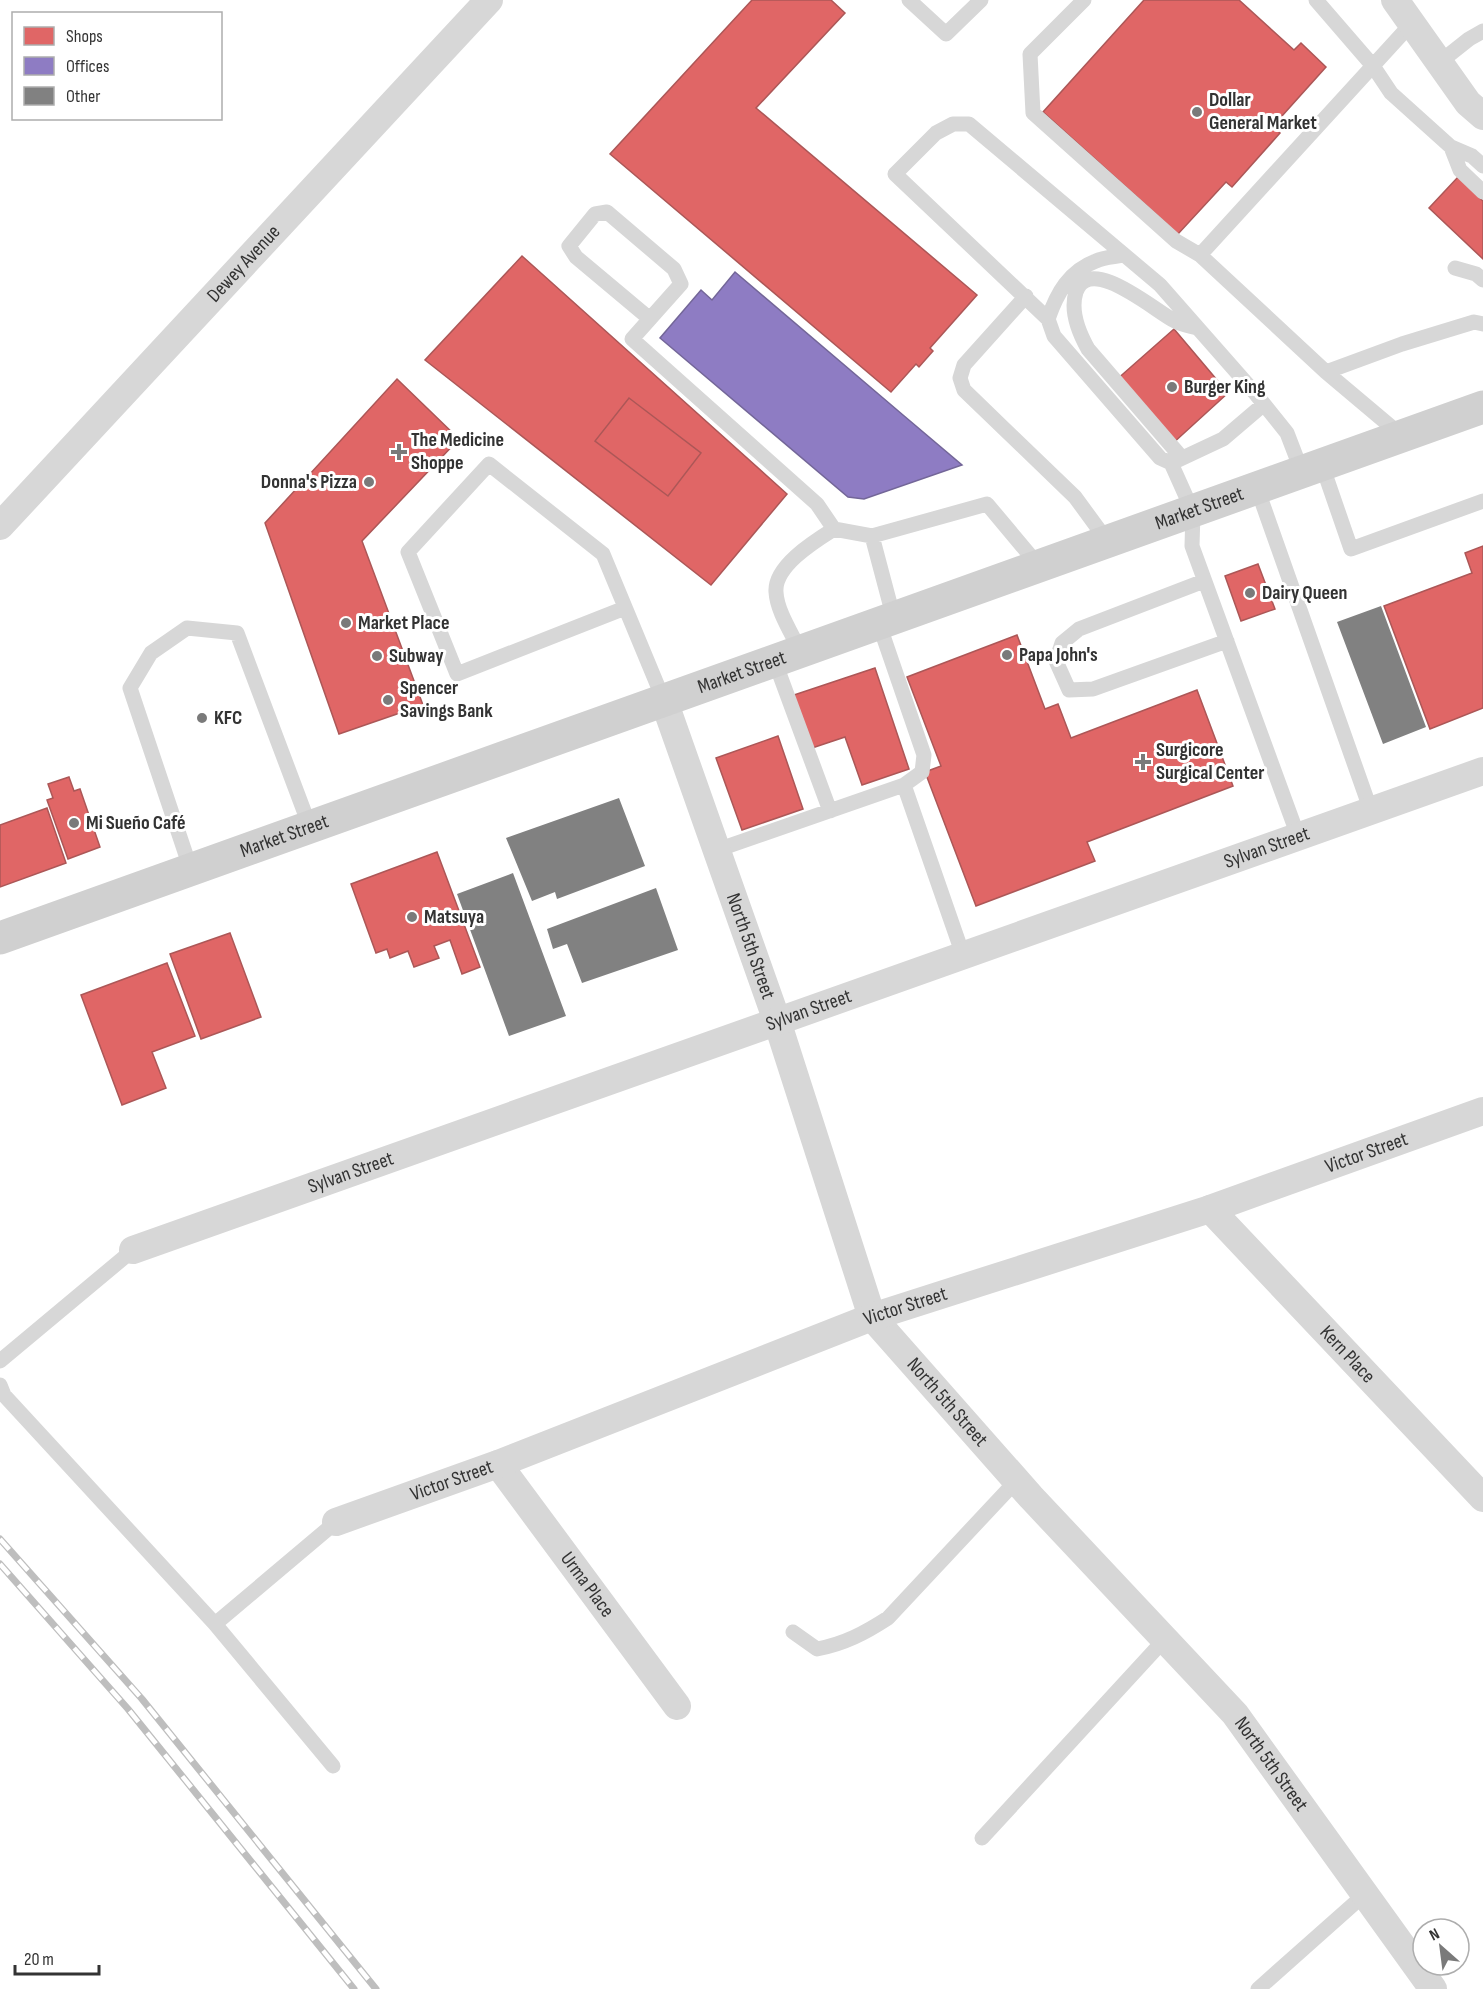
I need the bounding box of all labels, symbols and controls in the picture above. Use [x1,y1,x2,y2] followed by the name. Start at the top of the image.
[12,12,222,120] legend
[66,26,103,47] text: Shops
[66,56,109,77] text: Offices
[66,86,100,107] text: Other
[1209,88,1317,135] place label: Dollar General Market
[1190,105,1204,119] marker: Dollar General Market
[202,220,285,307] street label: Dewey Avenue
[1184,375,1266,399] place label: Burger King
[1165,380,1179,394] marker: Burger King
[411,428,504,475] place label: The Medicine Shoppe
[392,445,406,459] marker: The Medicine Shoppe
[261,470,357,494] place label: Donna's Pizza
[362,475,376,489] marker: Donna's Pizza
[1152,482,1247,535] street label: Market Street
[1262,581,1347,605] place label: Dairy Queen
[1243,586,1257,600] marker: Dairy Queen
[358,611,450,635] place label: Market Place
[339,616,353,630] marker: Market Place
[1019,643,1098,667] place label: Papa John's
[389,644,444,668] place label: Subway
[694,646,789,699] street label: Market Street
[1000,648,1014,662] marker: Papa John's
[370,649,384,663] marker: Subway
[400,676,493,723] place label: Spencer Savings Bank
[381,693,395,707] marker: Spencer Savings Bank
[214,706,242,730] place label: KFC
[195,711,209,725] marker: KFC
[1156,738,1265,785] place label: Surgicore Surgical Center
[1134,753,1152,771] marker: Surgicore Surgical Center
[237,809,332,863] street label: Market Street
[86,811,186,835] place label: Mi Sueño Café
[67,816,81,830] marker: Mi Sueño Café
[1221,822,1313,874] street label: Sylvan Street
[721,890,780,1002] street label: North 5th Street
[424,905,484,929] place label: Matsuya
[405,910,419,924] marker: Matsuya
[763,984,855,1036] street label: Sylvan Street
[1322,1127,1411,1179] street label: Victor Street
[305,1147,397,1199] street label: Sylvan Street
[860,1282,950,1331] street label: Victor Street
[1315,1321,1380,1388] street label: Kern Place
[902,1353,993,1452] street label: North 5th Street
[407,1455,496,1506] street label: Victor Street
[555,1547,619,1622] street label: Urma Place
[1229,1712,1313,1816] street label: North 5th Street
[1411,1917,1471,1977] north arrow
[1426,1925,1443,1945] text: N
[15,1938,99,1976] scale bar
[24,1949,54,1970] text: 20 m

